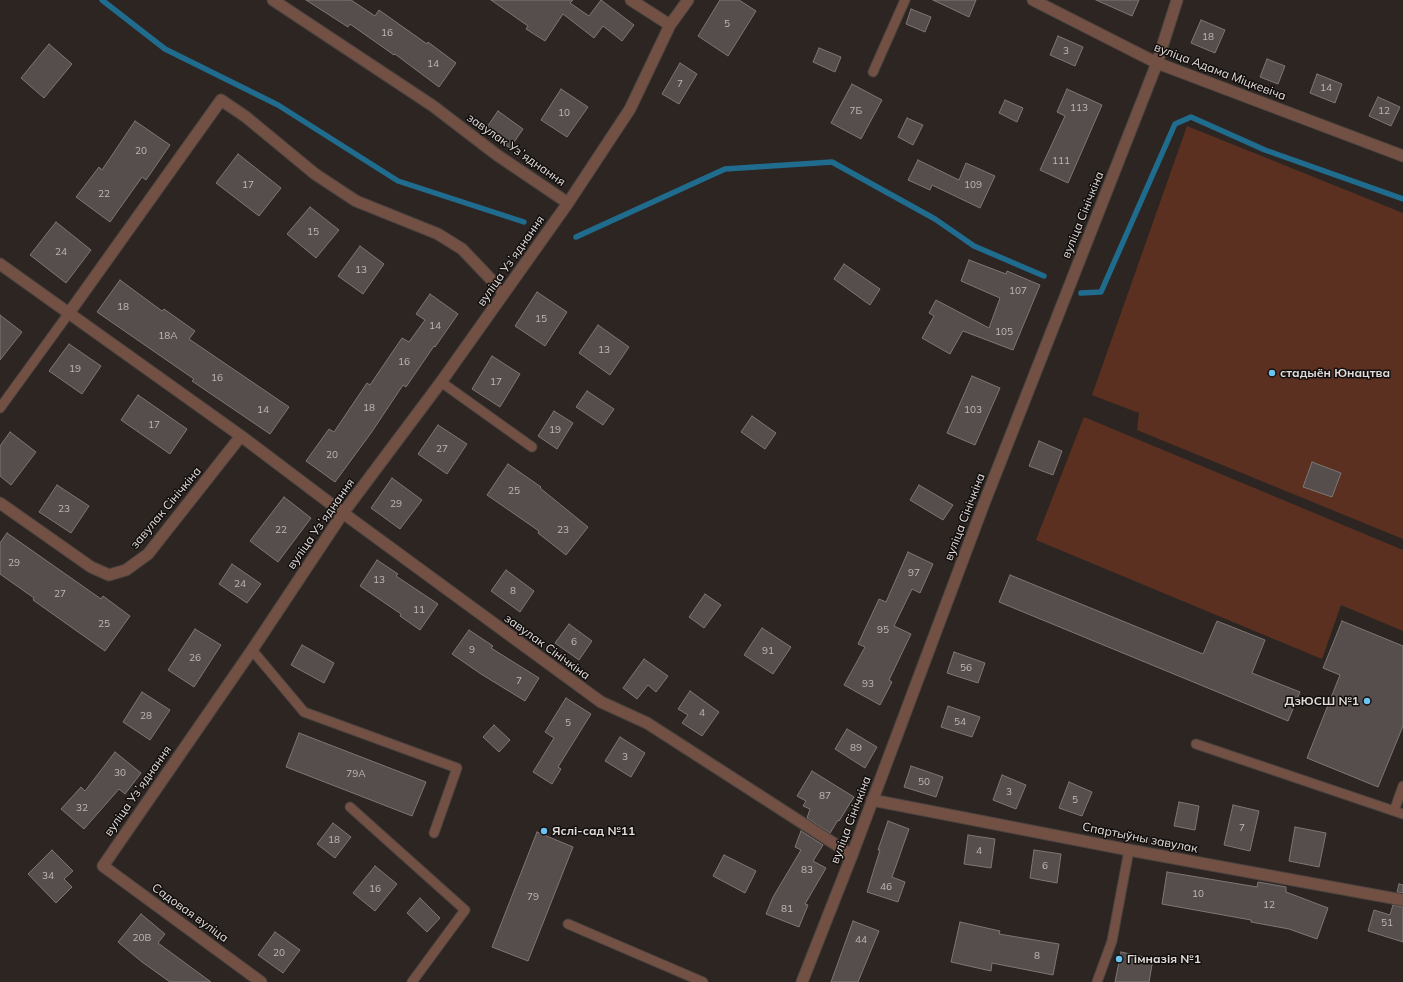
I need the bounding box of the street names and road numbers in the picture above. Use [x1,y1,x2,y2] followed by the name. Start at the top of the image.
[1152,40,1288,104] street label: вуліца Адама Міцкевіча
[464,111,568,189] street label: завулак Узʼяднання
[1059,169,1107,261] street label: вуліца Сінічкіна
[474,213,548,309] street label: вуліца Узʼяднання
[128,464,204,552] street label: завулак Сінічкіна
[942,471,988,563] street label: вуліца Сінічкіна
[284,476,358,572] street label: вуліца Узʼяднання
[501,611,593,683] street label: завулак Сінічкіна
[101,743,175,839] street label: вуліца Узʼяднання
[828,774,874,866] street label: вуліца Сінічкіна
[1081,820,1199,856] street label: Спартыўны завулак
[149,880,231,946] street label: Садовая вуліца

